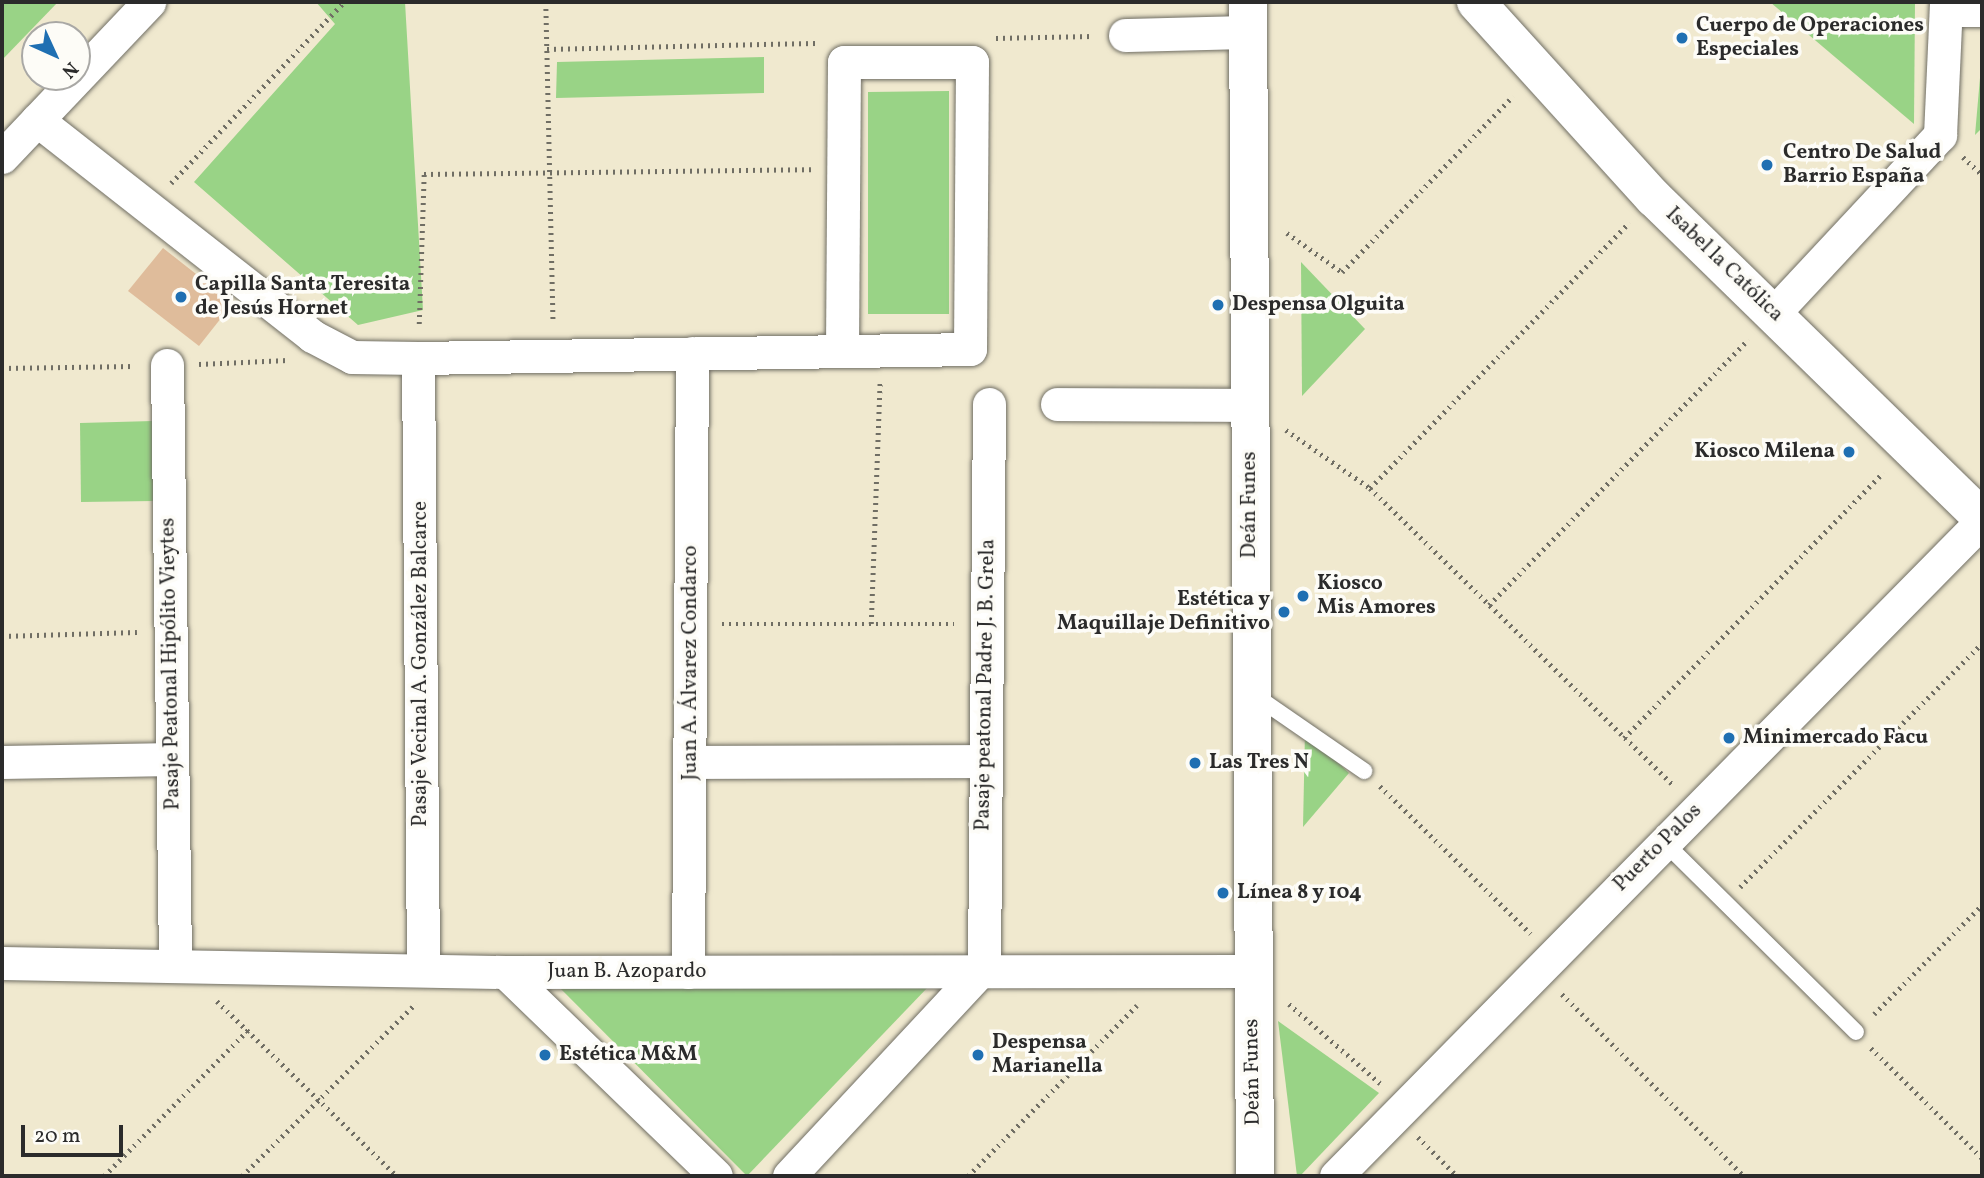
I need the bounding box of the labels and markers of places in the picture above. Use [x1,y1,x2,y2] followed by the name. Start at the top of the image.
[1696,13,1924,63] place label: Cuerpo de Operaciones Especiales
[1674,30,1690,46] marker: Cuerpo de Operaciones Especiales
[1783,140,1941,190] place label: Centro De Salud Barrio España
[1757,155,1777,175] marker: Centro De Salud Barrio España
[195,272,411,322] place label: Capilla Santa Teresita de Jesús Hornet
[173,289,189,305] marker: Capilla Santa Teresita de Jesús Hornet
[1232,292,1405,318] place label: Despensa Olguita
[1210,297,1226,313] marker: Despensa Olguita
[1694,439,1835,465] place label: Kiosco Milena
[1841,444,1857,460] marker: Kiosco Milena
[1317,571,1436,621] place label: Kiosco Mis Amores
[1057,587,1270,637] place label: Estética y Maquillaje Definitivo
[1295,588,1311,604] marker: Kiosco Mis Amores
[1276,604,1292,620] marker: Estética y Maquillaje Definitivo
[1743,725,1928,751] place label: Minimercado Facu
[1721,730,1737,746] marker: Minimercado Facu
[1209,750,1309,776] place label: Las Tres N
[1187,755,1203,771] marker: Las Tres N
[1237,880,1362,906] place label: Línea 8 y 104
[1215,885,1231,901] marker: Línea 8 y 104
[992,1030,1103,1080] place label: Despensa Marianella
[559,1042,697,1068] place label: Estética M&M
[537,1047,553,1063] marker: Estética M&M
[970,1047,986,1063] marker: Despensa Marianella

